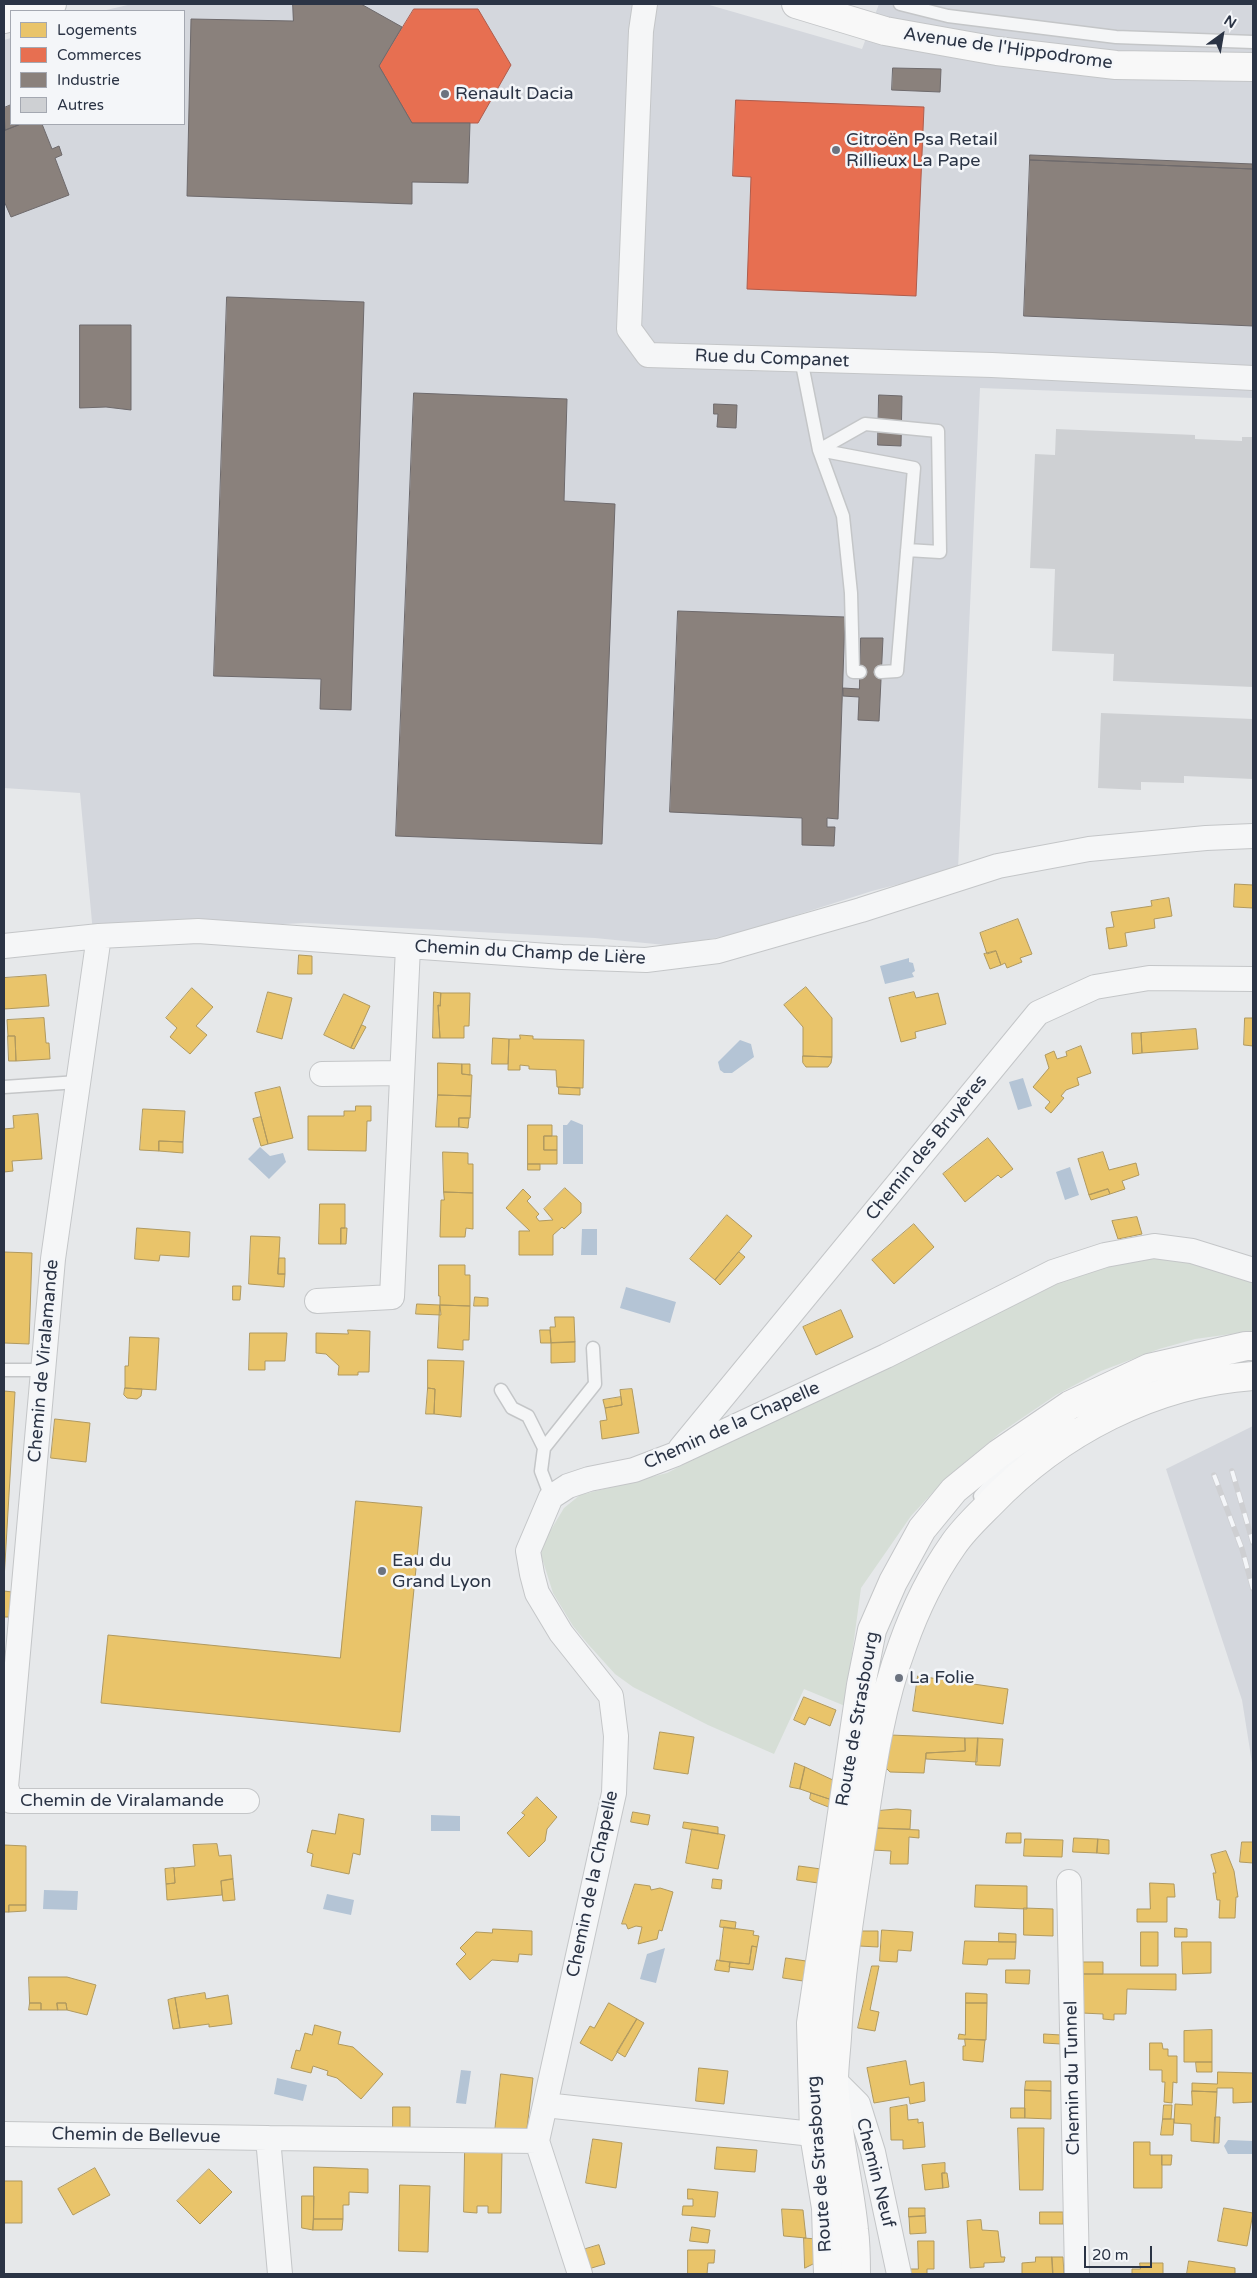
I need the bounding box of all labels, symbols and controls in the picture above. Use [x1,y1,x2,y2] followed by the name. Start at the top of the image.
[10,10,185,125] legend
[1197,10,1247,60] north arrow
[1221,12,1239,32] text: N
[57,21,137,39] text: Logements
[902,24,1114,74] street label: Avenue de l'Hippodrome
[57,46,141,64] text: Commerces
[57,71,120,89] text: Industrie
[455,83,574,105] place label: Renault Dacia
[439,88,451,100] marker: Renault Dacia
[57,96,104,114] text: Autres
[846,129,998,172] place label: Citroën Psa Retail Rillieux La Pape
[830,144,842,156] marker: Citroën Psa Retail Rillieux La Pape
[694,346,850,372] street label: Rue du Companet
[414,936,646,970] street label: Chemin du Champ de Lière
[862,1071,992,1225] street label: Chemin des Bruyères
[24,1258,64,1464] street label: Chemin de Viralamande
[641,1377,823,1475] street label: Chemin de la Chapelle
[392,1550,491,1592] place label: Eau du Grand Lyon
[376,1565,388,1577] marker: Eau du Grand Lyon
[832,1630,884,1808] street label: Route de Strasbourg
[909,1667,974,1689] place label: La Folie
[893,1672,905,1684] marker: La Folie
[563,1789,623,1979] street label: Chemin de la Chapelle
[20,1790,224,1812] street label: Chemin de Viralamande
[1061,2000,1085,2156] street label: Chemin du Tunnel
[803,2075,837,2253] street label: Route de Strasbourg
[851,2116,899,2230] street label: Chemin Neuf
[51,2124,221,2148] street label: Chemin de Bellevue
[1087,2236,1154,2268] scale bar
[1092,2246,1129,2264] text: 20 m

